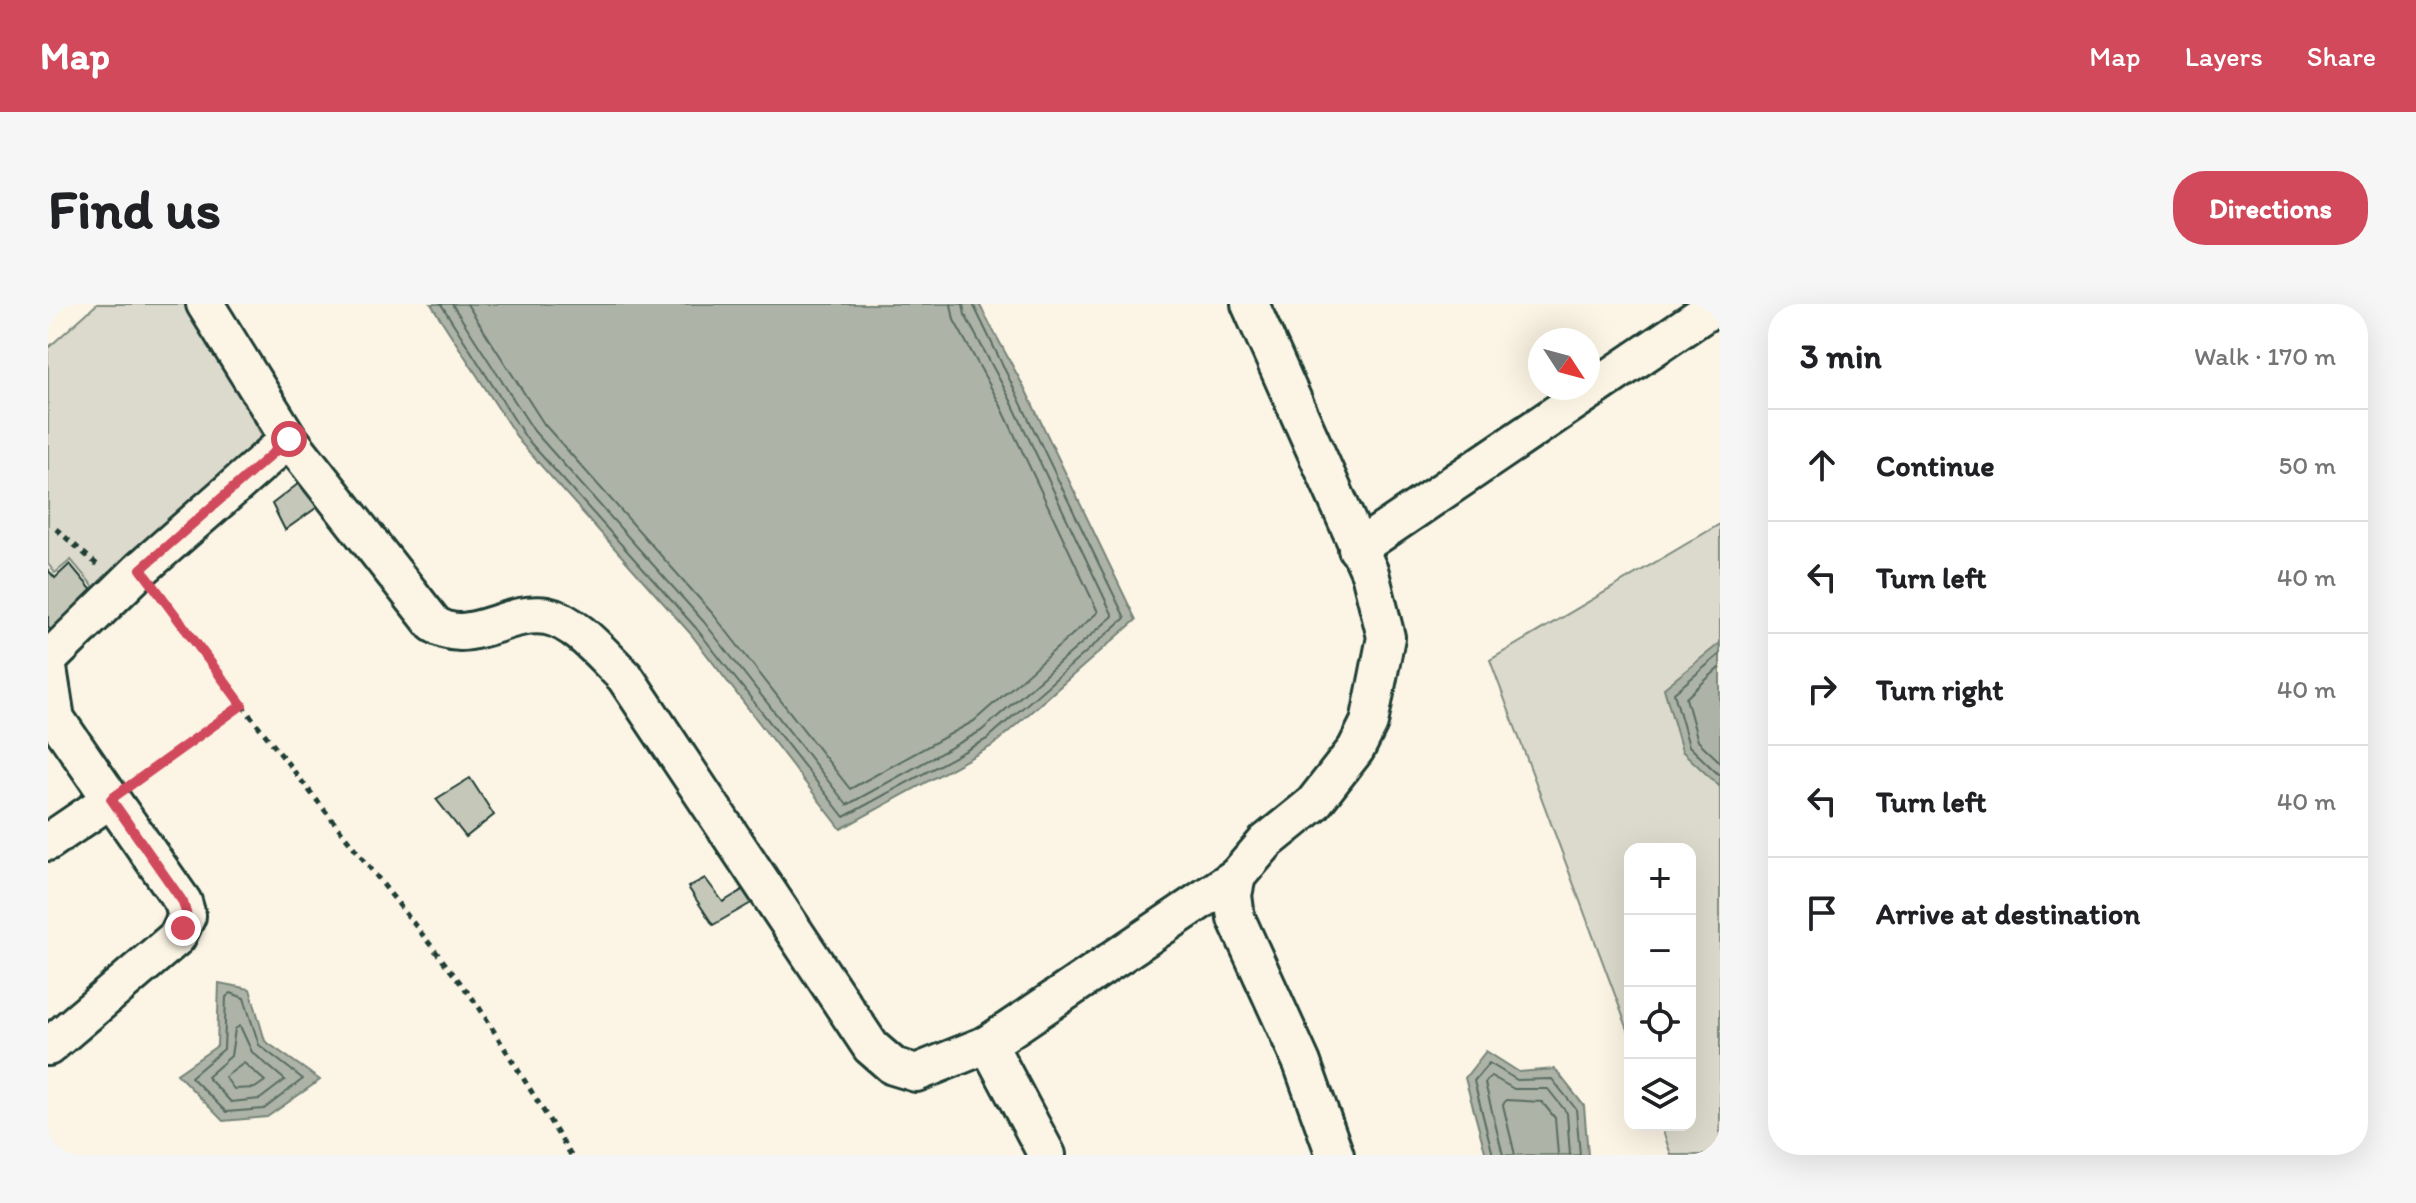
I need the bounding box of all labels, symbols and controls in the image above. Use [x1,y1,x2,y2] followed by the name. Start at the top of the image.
[40,33,110,79] text: Map
[2089,39,2141,73] text: Map
[2185,39,2263,73] text: Layers
[2307,39,2376,73] text: Share
[2173,171,2368,245] button: Directions
[48,175,221,242] text: Find us
[1528,328,1600,400] north arrow
[1800,336,1882,377] text: 3 min
[2194,340,2336,372] text: Walk · 170 m
[271,421,307,457] route start
[1800,443,1844,487] icon: ahead
[1876,447,1995,484] text: Continue
[2279,449,2336,481] text: 50 m
[1800,555,1844,599] icon: left
[1876,559,1987,596] text: Turn left
[2277,561,2336,593] text: 40 m
[1800,667,1844,711] icon: right
[1876,671,2004,708] text: Turn right
[2277,673,2336,705] text: 40 m
[1800,779,1844,823] icon: left
[1876,783,1987,820] text: Turn left
[2277,785,2336,817] text: 40 m
[1624,843,1696,1131] map controls
[1624,843,1696,915] button: +
[1800,891,1844,935] icon: arrive
[1876,895,2140,932] text: Arrive at destination
[165,910,201,946] route end
[1624,915,1696,987] button: −
[1624,987,1696,1059] button: locate
[1624,1059,1696,1131] button: layers

